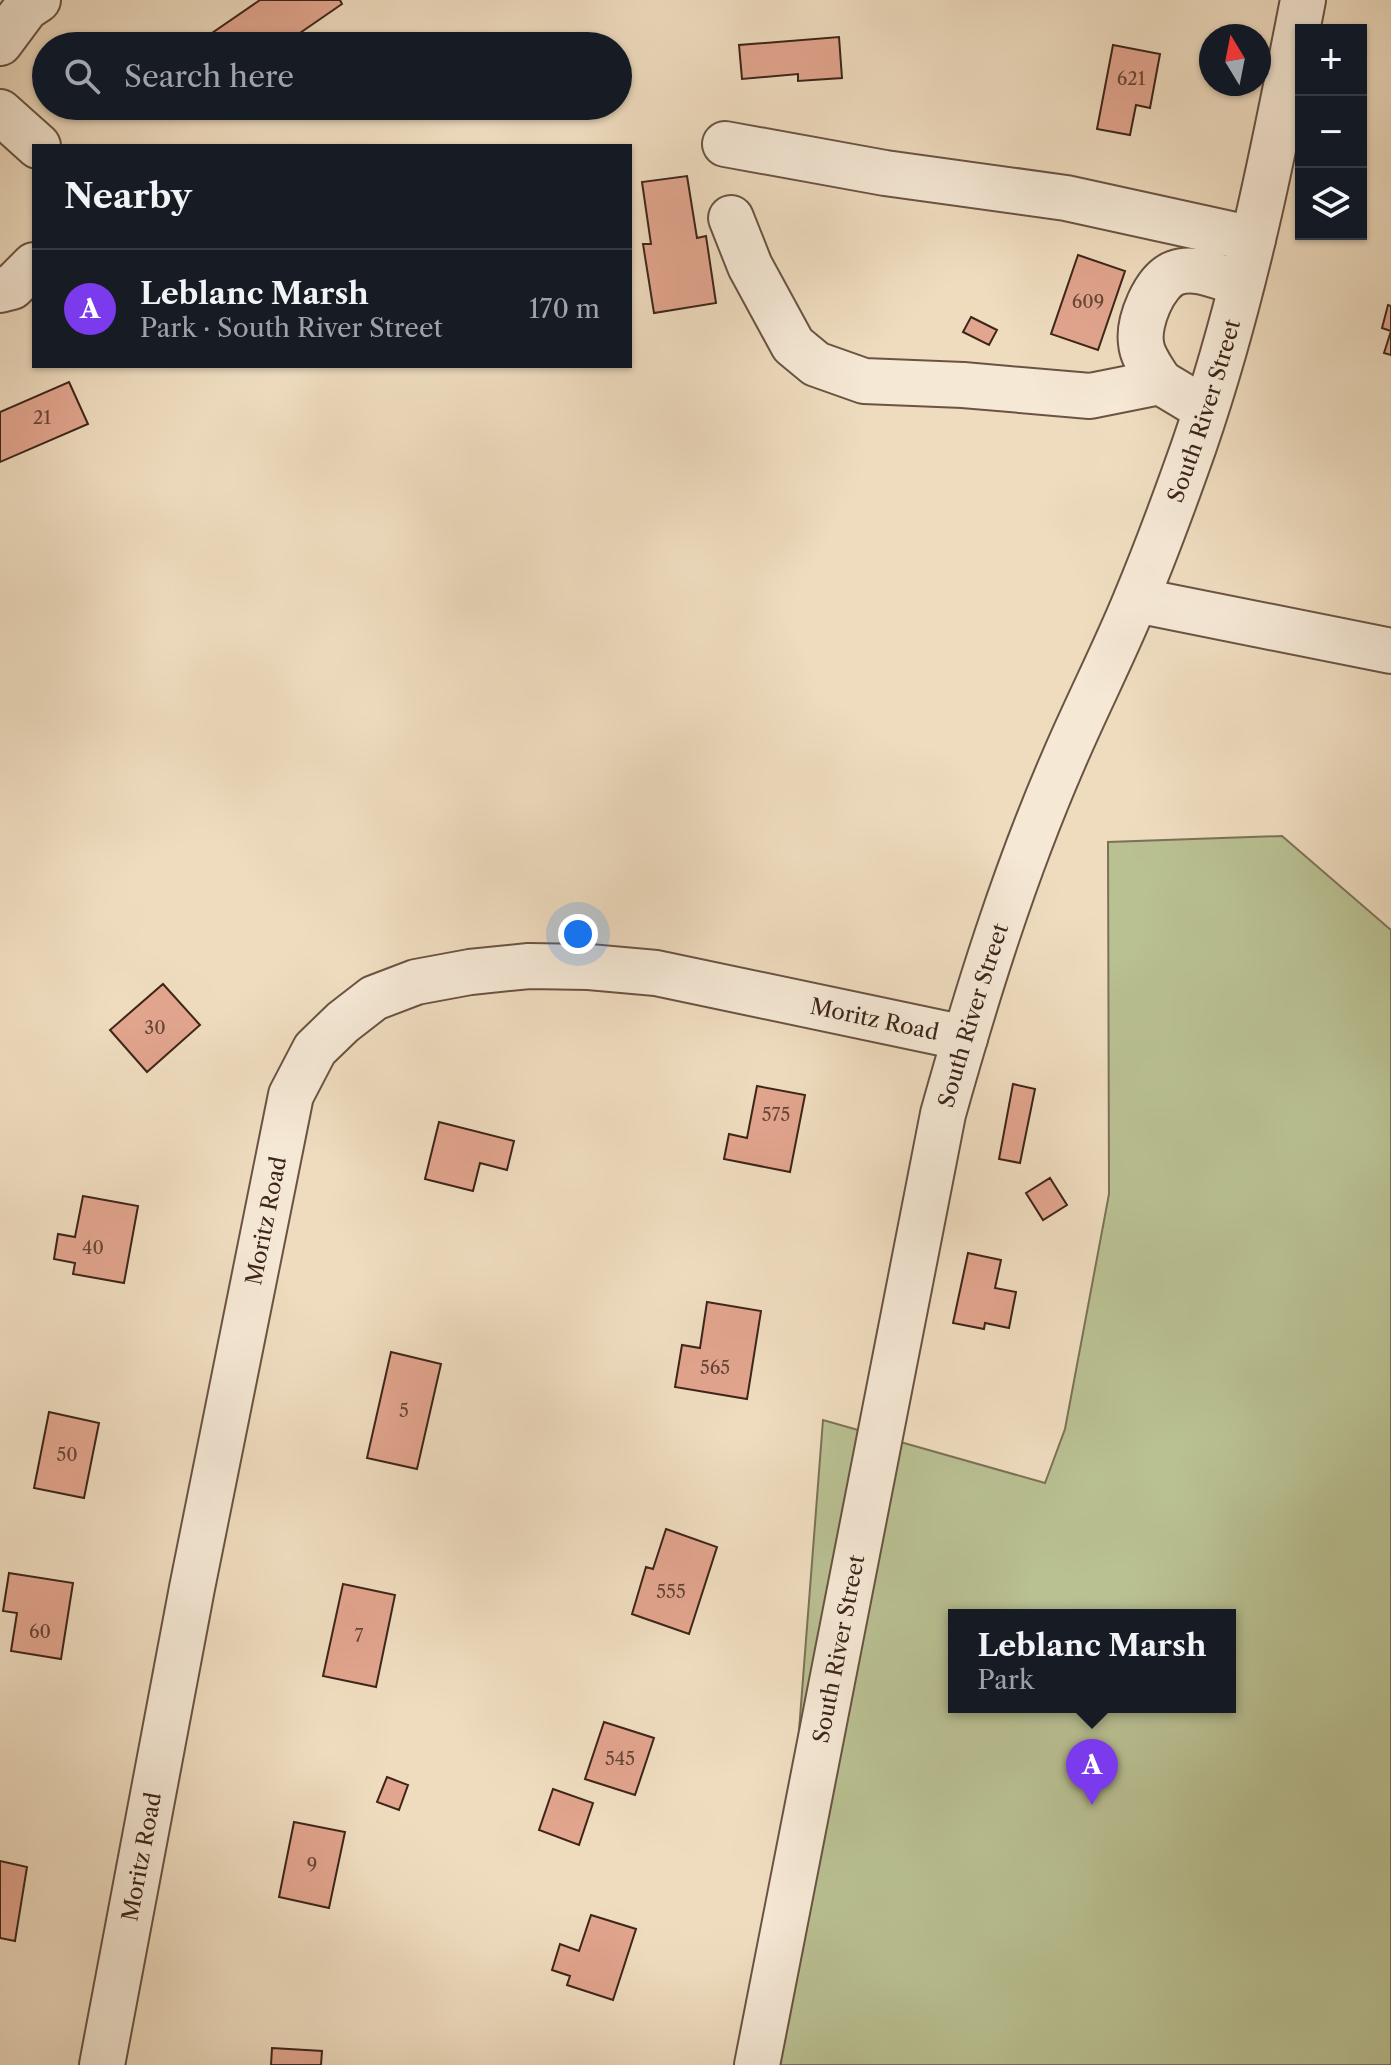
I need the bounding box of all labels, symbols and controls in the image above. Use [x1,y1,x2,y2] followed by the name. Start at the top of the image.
[1199,24,1271,96] north arrow
[1295,24,1367,240] map controls
[1295,24,1367,96] button: +
[32,32,632,120] search box
[60,54,104,98] icon: search
[124,58,294,95] text: Search here
[1117,68,1146,90] house number: 621
[1295,96,1367,168] button: −
[1295,168,1367,240] button: layers
[64,175,192,217] text: Nearby
[140,275,369,312] text: Leblanc Marsh
[1072,291,1104,313] house number: 609
[80,293,100,325] text: A
[529,293,600,325] text: 170 m
[140,312,443,344] text: Park · South River Street
[1162,316,1246,506] street label: South River Street
[33,407,51,429] house number: 21
[558,914,598,954] your location
[933,920,1014,1111] street label: South River Street
[808,993,941,1046] street label: Moritz Road
[144,1017,166,1039] house number: 30
[762,1104,790,1126] house number: 575
[240,1154,292,1288] street label: Moritz Road
[82,1237,104,1259] house number: 40
[700,1357,730,1379] house number: 565
[399,1400,409,1422] house number: 5
[56,1444,78,1466] house number: 50
[807,1552,870,1745] street label: South River Street
[656,1581,686,1603] house number: 555
[948,1609,1236,1713] popup
[29,1621,51,1643] house number: 60
[355,1625,364,1647] house number: 7
[978,1627,1206,1664] text: Leblanc Marsh
[978,1664,1034,1696] text: Park
[1066,1739,1118,1805] pin: A
[605,1748,635,1770] house number: 545
[116,1790,167,1923] street label: Moritz Road
[307,1854,317,1876] house number: 9

